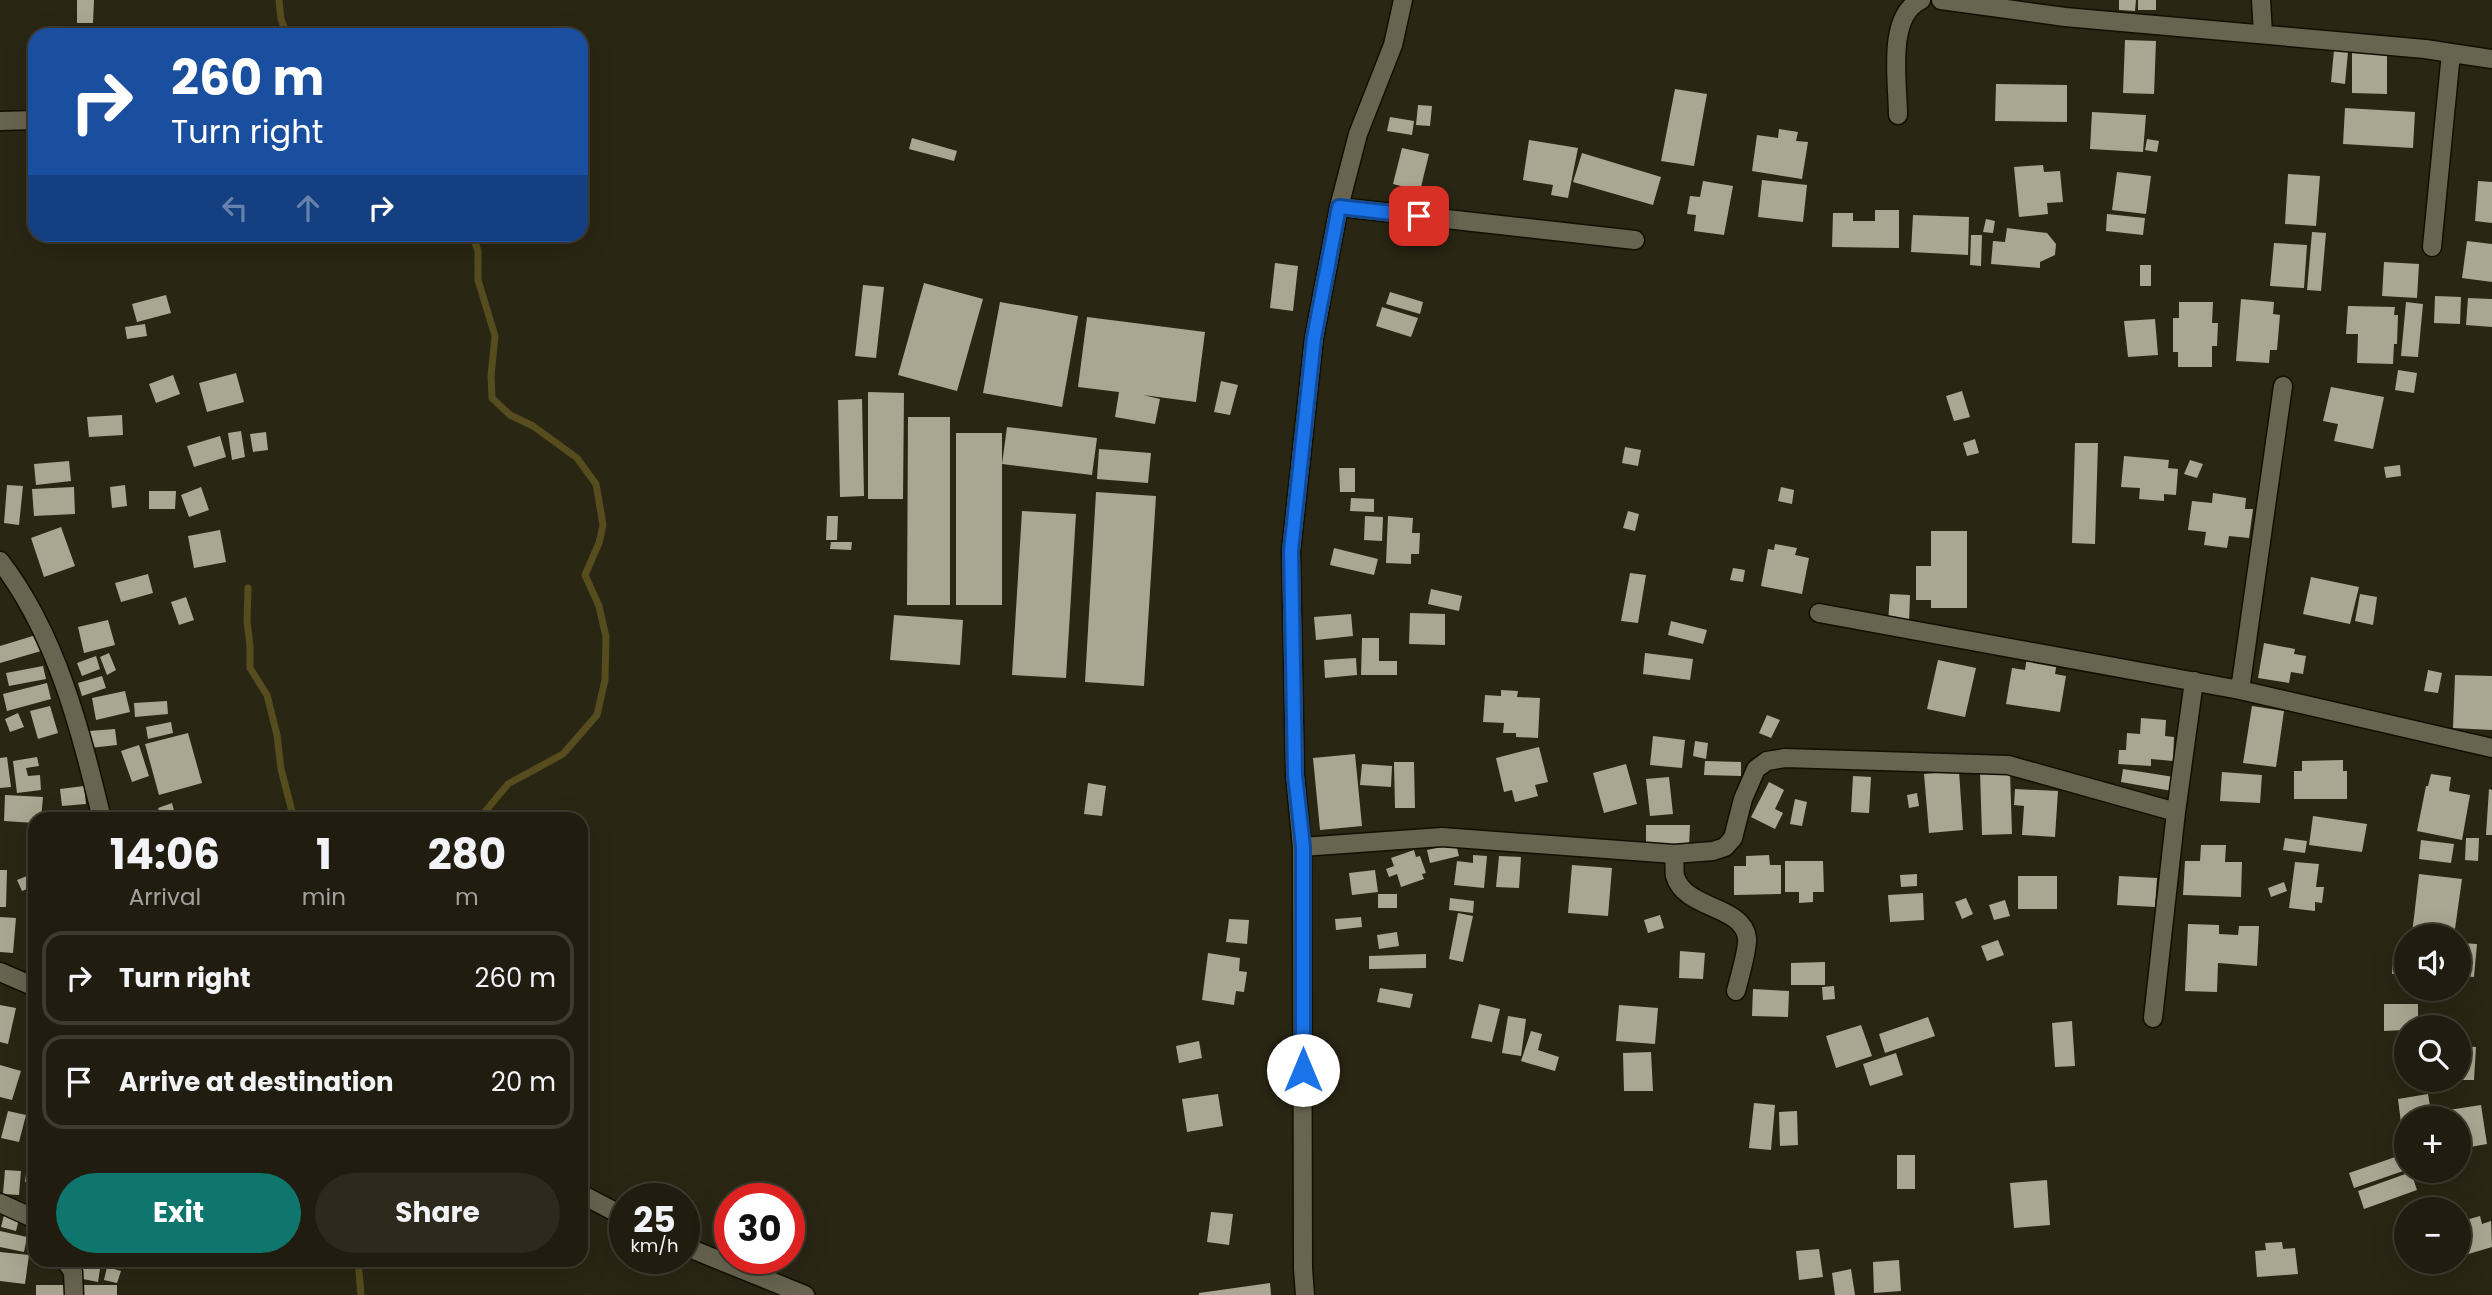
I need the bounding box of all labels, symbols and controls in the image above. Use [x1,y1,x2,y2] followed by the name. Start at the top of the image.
[171,44,324,112] text: 260 m
[56,56,147,147] icon: right
[171,109,323,154] text: Turn right
[1389,186,1449,246] pin
[216,189,254,227] icon: left
[289,189,327,227] icon: ahead
[362,189,400,227] icon: right
[1400,197,1438,235] icon: arrive
[110,825,220,884] text: 14:06
[316,825,332,884] text: 1
[428,825,506,884] text: 280
[129,881,201,913] text: Arrival
[302,881,346,913] text: min
[455,881,479,913] text: m
[2394,924,2471,1274] map controls
[2394,924,2471,1001] button: sound
[60,959,98,997] icon: right
[119,960,251,996] text: Turn right
[474,960,556,996] text: 260 m
[2394,1015,2471,1092] button: search
[1266,1033,1340,1107] position arrow
[60,1063,98,1101] icon: arrive
[119,1064,394,1100] text: Arrive at destination
[491,1064,556,1100] text: 20 m
[2394,1106,2471,1183] button: +
[56,1173,301,1253] button: Exit
[315,1173,560,1253] button: Share
[714,1183,805,1274] speed limit sign: 30
[633,1195,676,1244] text: 25
[2394,1197,2471,1274] button: −
[631,1233,678,1258] text: km/h

